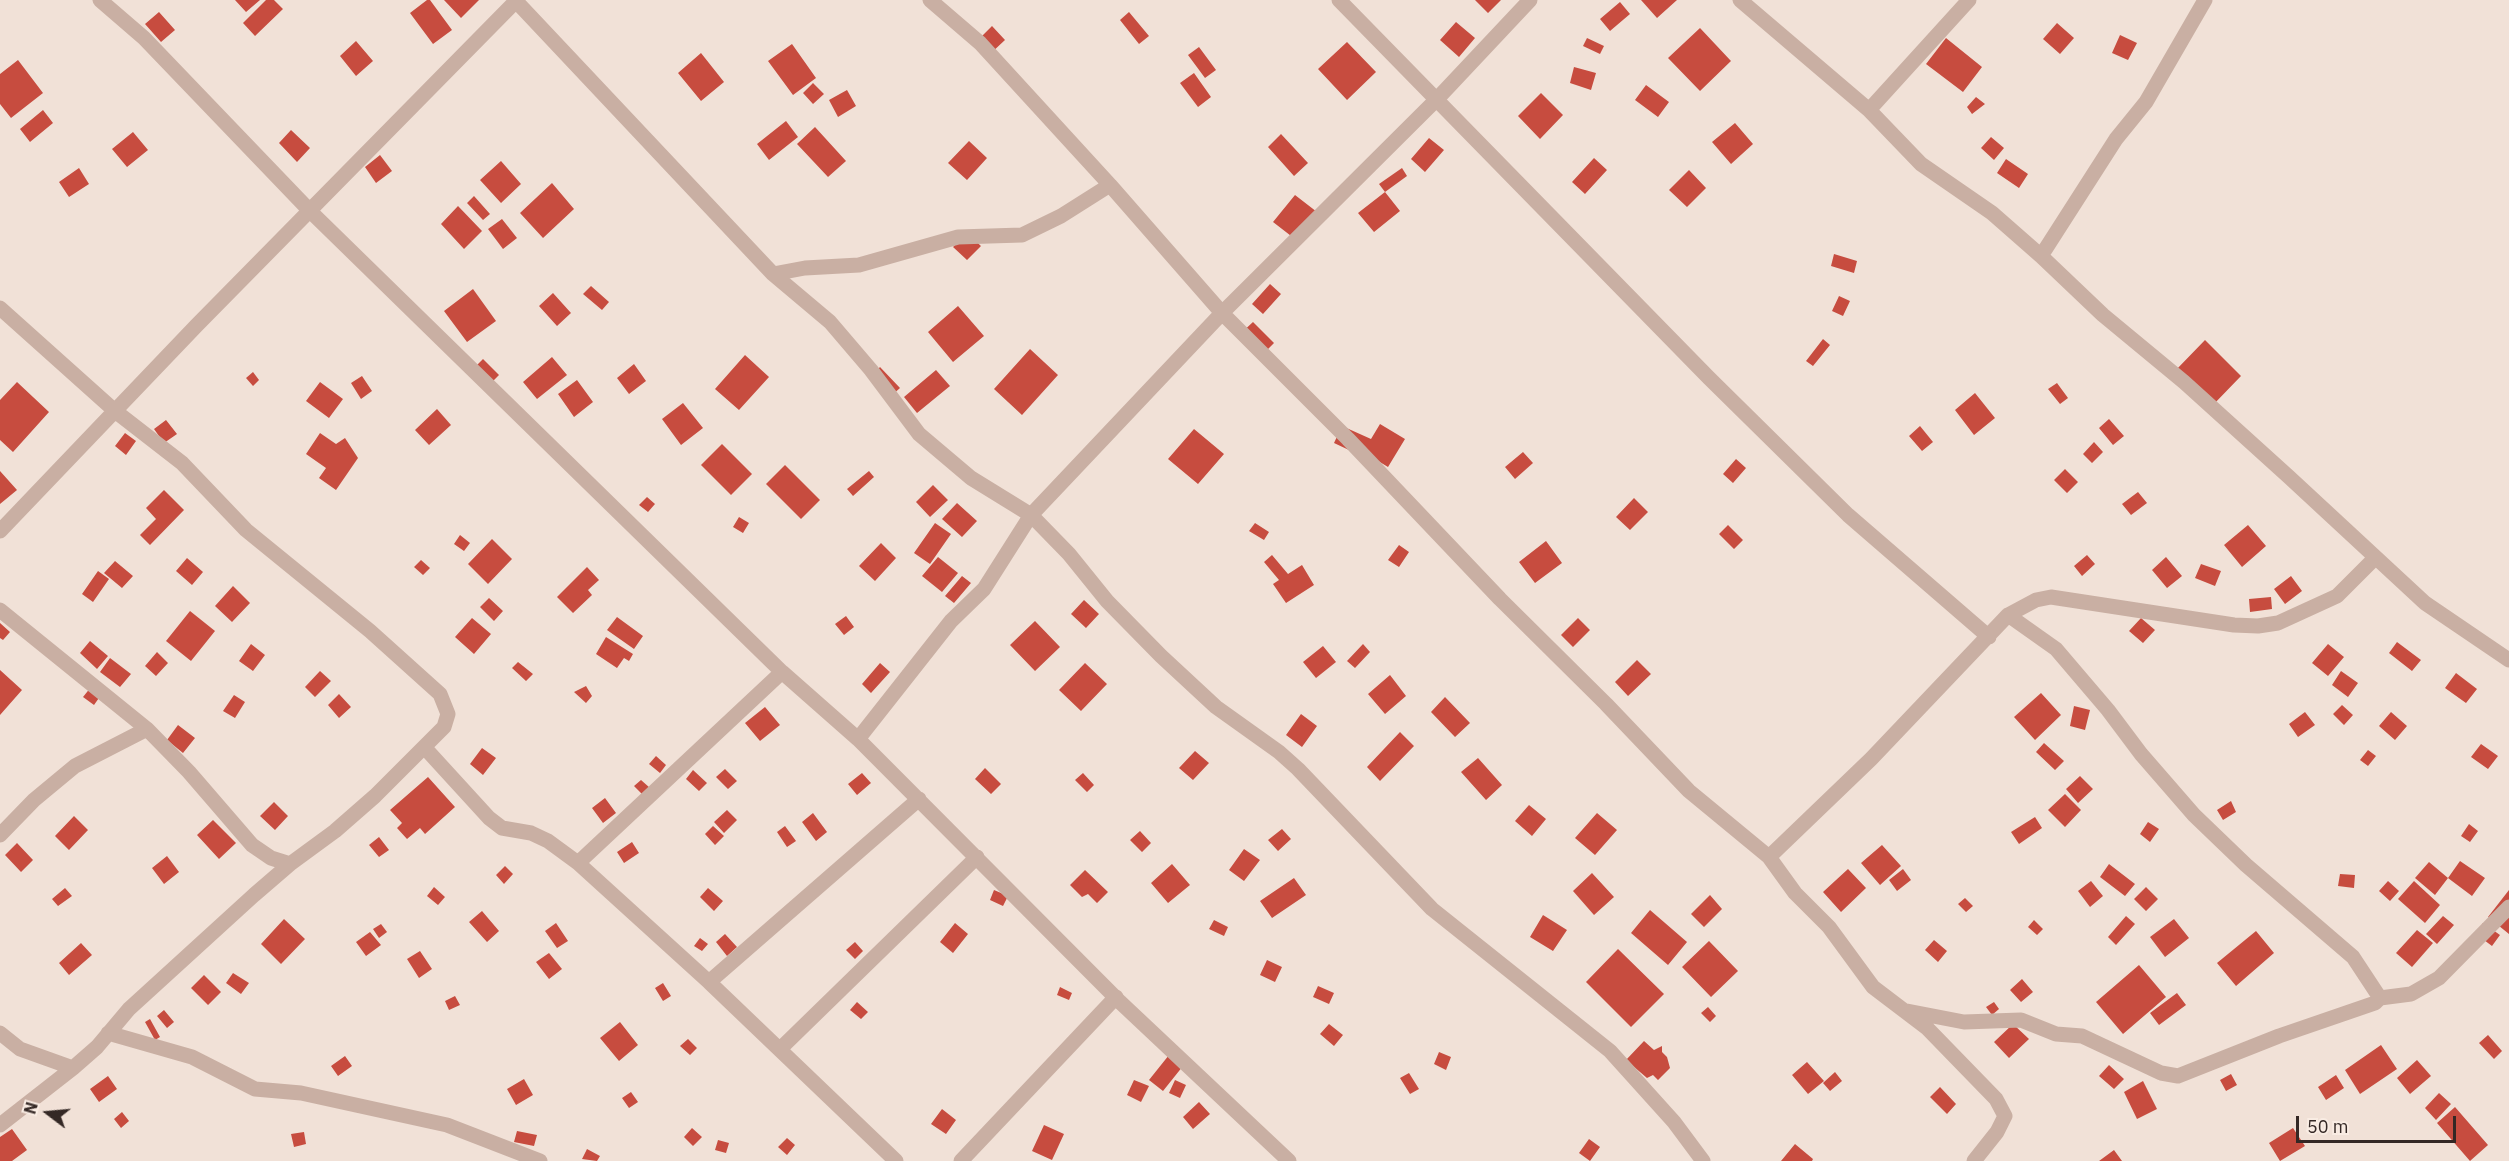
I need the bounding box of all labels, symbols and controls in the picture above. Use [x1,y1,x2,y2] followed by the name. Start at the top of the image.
[18,1083,78,1143] north arrow
[19,1100,42,1116] text: N
[2299,1104,2460,1142] scale bar
[2307,1115,2349,1138] text: 50 m

